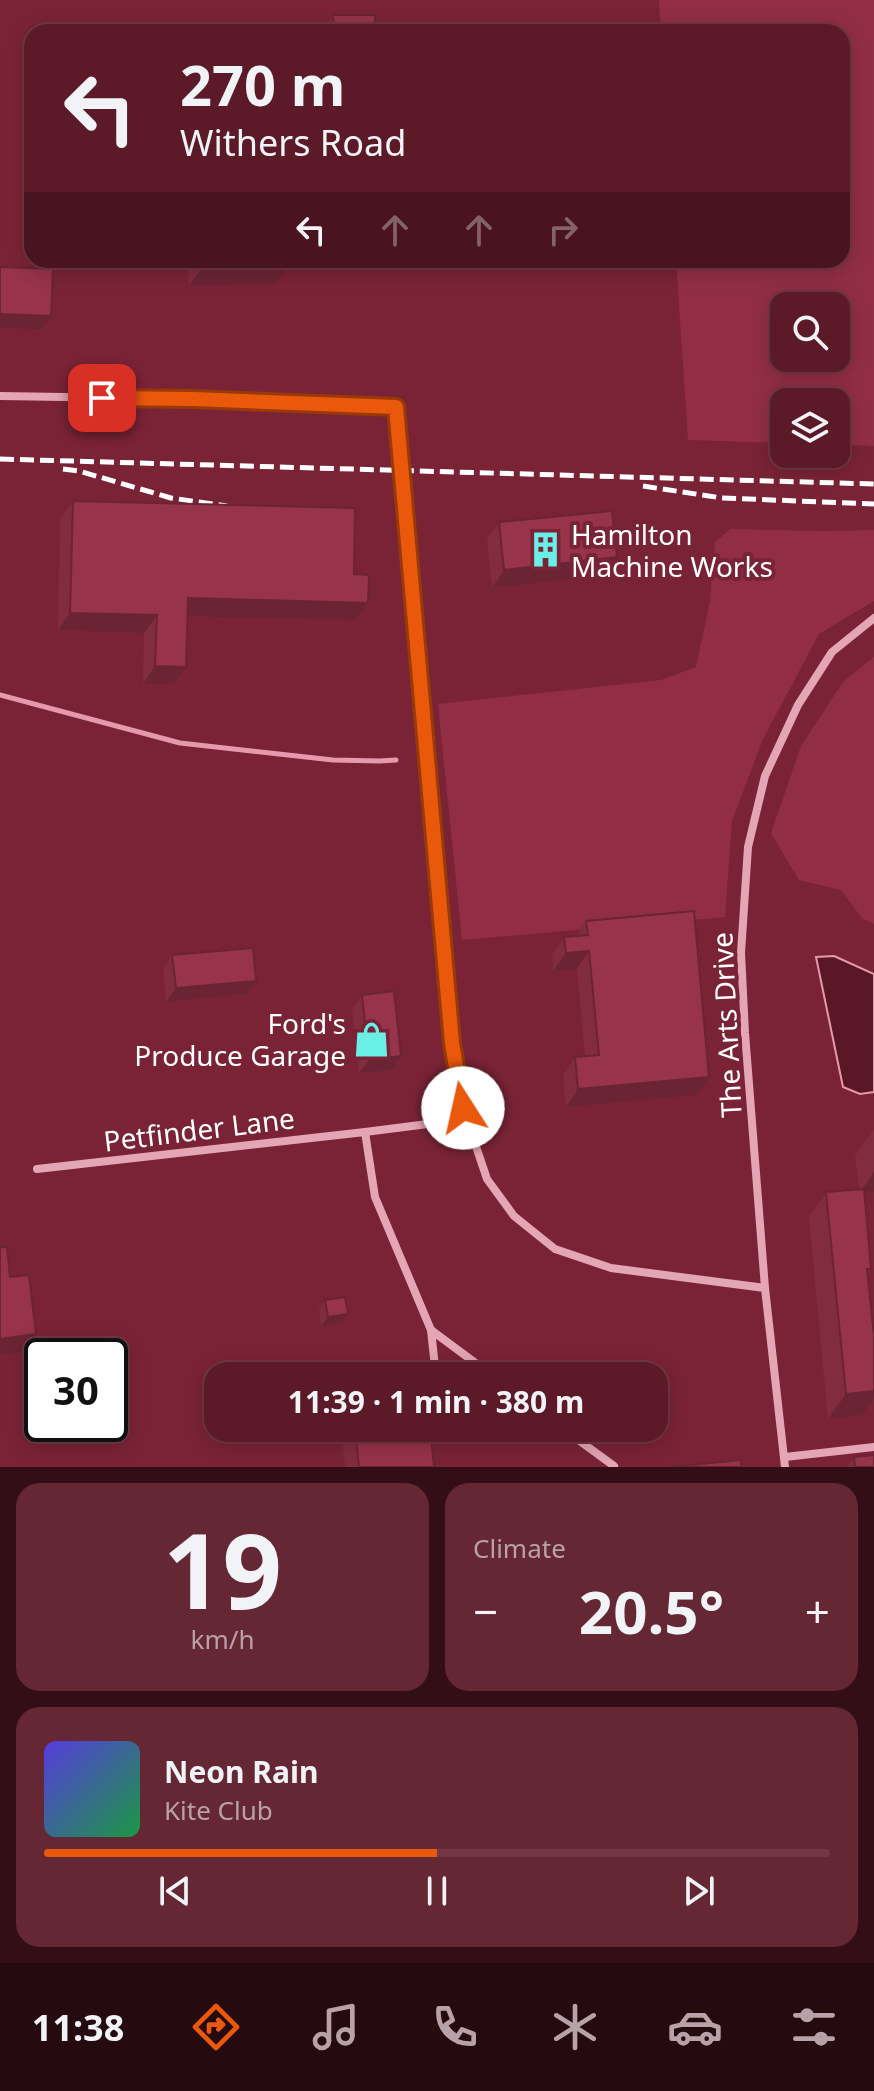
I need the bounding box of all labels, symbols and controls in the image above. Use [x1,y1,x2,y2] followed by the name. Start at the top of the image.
[180,46,345,122] text: 270 m
[48,56,152,160] icon: left
[180,118,406,167] text: Withers Road
[289,208,333,252] icon: left
[373,208,417,252] icon: ahead
[457,208,501,252] icon: ahead
[541,208,585,252] icon: right
[770,292,850,468] map controls
[770,292,850,372] button: search
[68,364,136,432] pin
[80,376,124,420] icon: arrive
[770,388,850,468] button: layers
[571,515,773,585] place label: Hamilton Machine Works
[526,531,564,569] building icon: Hamilton Machine Works
[702,931,750,1119] street label: The Arts Drive
[134,1004,346,1074] place label: Ford's Produce Garage
[353,1020,391,1058] shop icon: Ford's Produce Garage
[421,1066,505,1150] position arrow
[101,1098,297,1160] street label: Petfinder Lane
[24,1338,128,1442] speed limit sign: 30
[288,1381,584,1422] text: 11:39 · 1 min · 380 m
[163,1498,282,1639] text: 19
[473,1530,566,1566] text: Climate
[579,1570,724,1652] text: 20.5°
[473,1581,498,1641] text: −
[805,1581,830,1641] text: +
[191,1621,254,1657] text: km/h
[164,1751,318,1792] text: Neon Rain
[164,1792,273,1828] text: Kite Club
[153,1869,197,1913] icon: previous
[415,1869,459,1913] icon: pause
[677,1869,721,1913] icon: next
[188,1999,244,2055] icon: directions
[308,1999,364,2055] icon: music
[427,1999,483,2055] icon: phone
[547,1999,603,2055] icon: climate
[667,1999,723,2055] icon: car
[786,1999,842,2055] icon: filters
[32,2003,124,2052] text: 11:38

